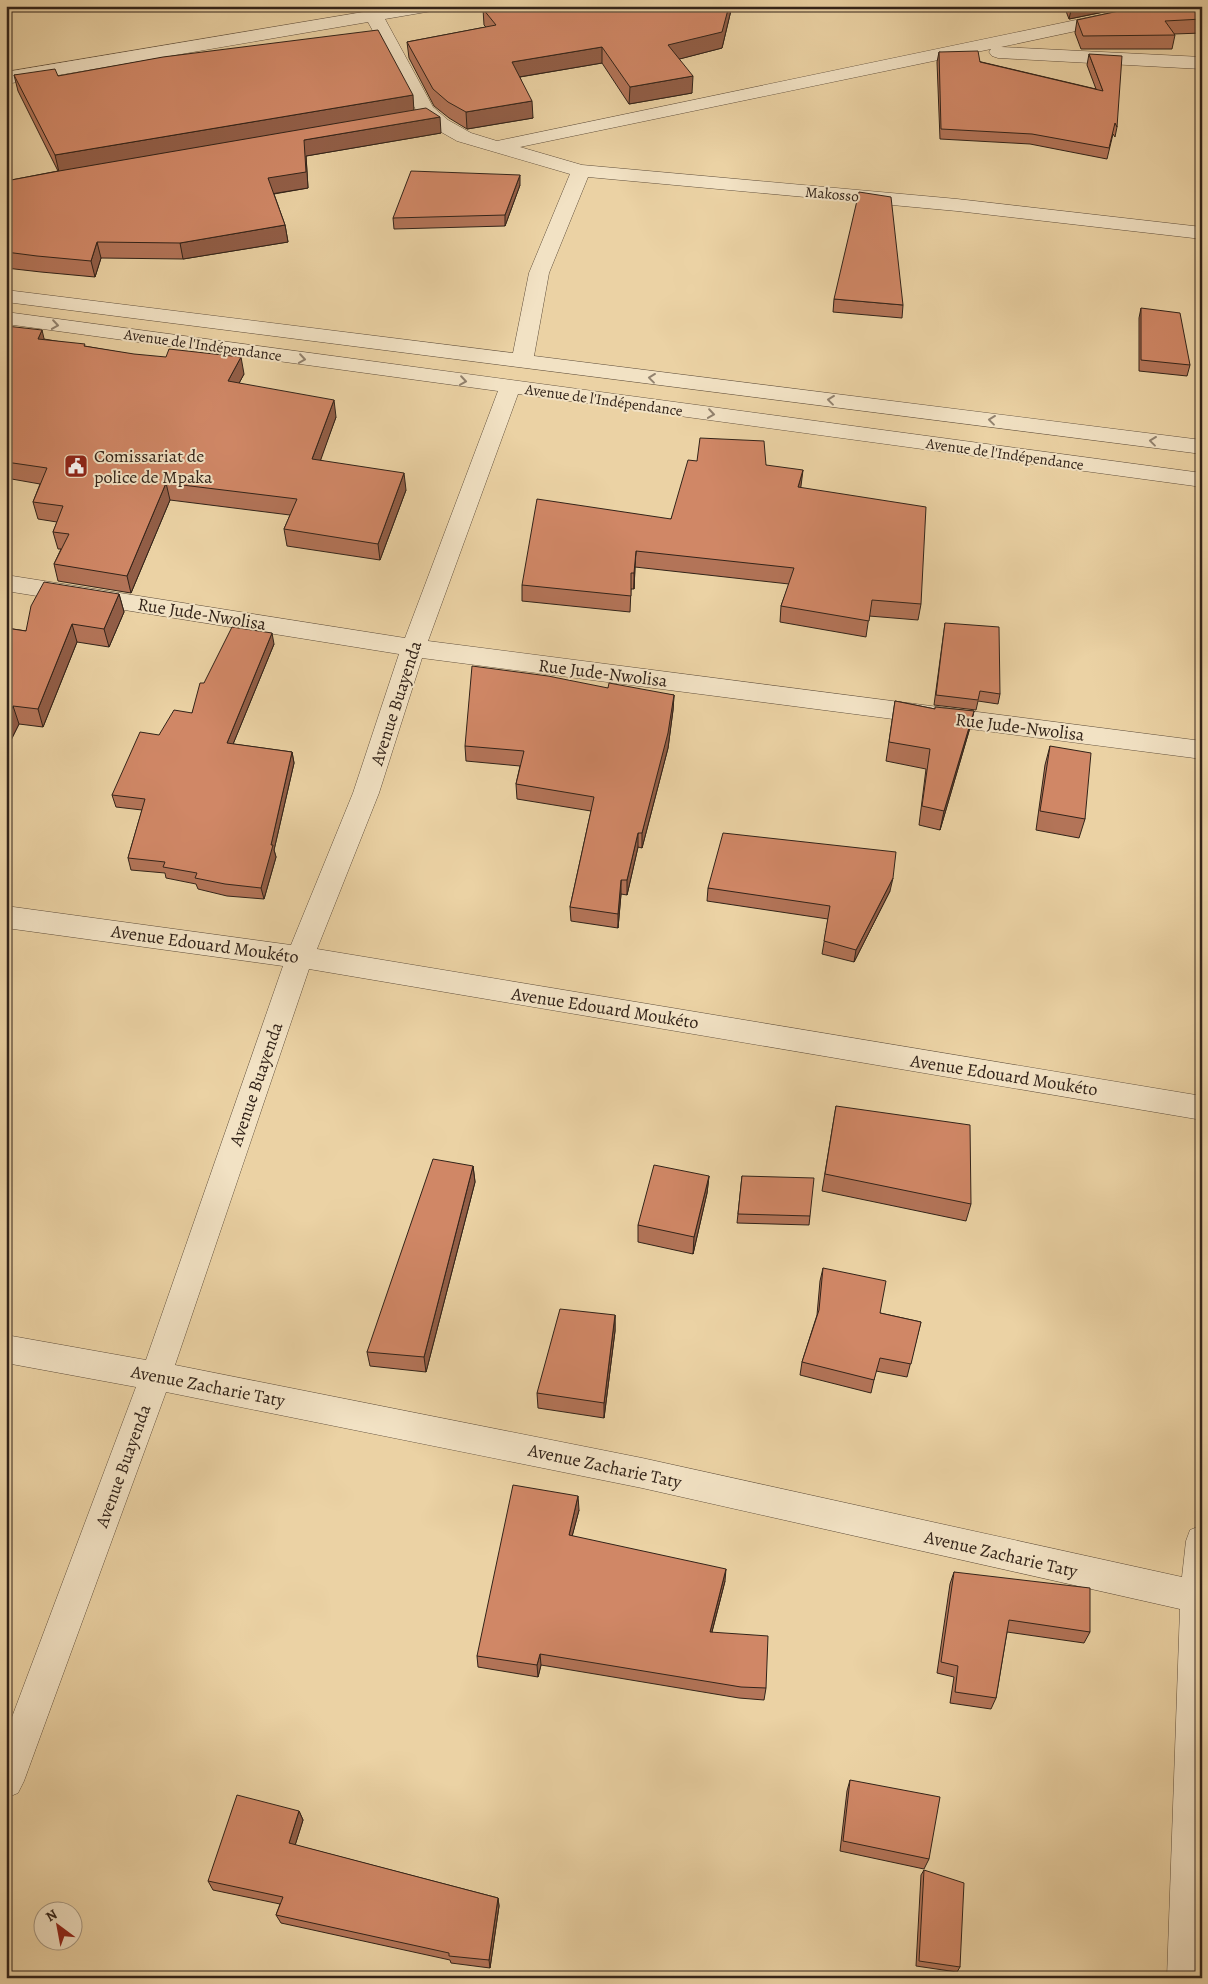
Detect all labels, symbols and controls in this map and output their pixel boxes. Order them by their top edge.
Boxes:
street label: Makosso [804,182,860,206]
one-way arrow [50,319,59,329]
street label: Avenue de l'Indépendance [122,324,283,366]
one-way arrow [299,353,307,364]
one-way arrow [648,373,656,384]
one-way arrow [459,375,467,386]
street label: Avenue de l'Indépendance [523,379,684,421]
one-way arrow [827,395,835,406]
one-way arrow [707,409,715,419]
one-way arrow [988,415,996,426]
street label: Avenue de l'Indépendance [924,433,1085,475]
one-way arrow [1149,436,1157,447]
place label: Comissariat de police de Mpaka [94,444,213,489]
public building icon: Comissariat de police de Mpaka [63,453,89,479]
street label: Rue Jude-Nwolisa [136,592,269,636]
street label: Avenue Buayenda [364,637,428,769]
street label: Rue Jude-Nwolisa [537,653,669,693]
street label: Rue Jude-Nwolisa [954,707,1086,747]
street label: Avenue Edouard Moukéto [109,919,300,969]
street label: Avenue Edouard Moukéto [509,981,700,1035]
street label: Avenue Buayenda [223,1018,289,1150]
street label: Avenue Edouard Moukéto [908,1048,1099,1102]
street label: Avenue Zacharie Taty [128,1359,288,1413]
street label: Avenue Buayenda [89,1401,157,1532]
street label: Avenue Zacharie Taty [525,1438,685,1494]
street label: Avenue Zacharie Taty [921,1525,1081,1583]
north arrow [32,1902,82,1952]
text: N [42,1905,61,1926]

